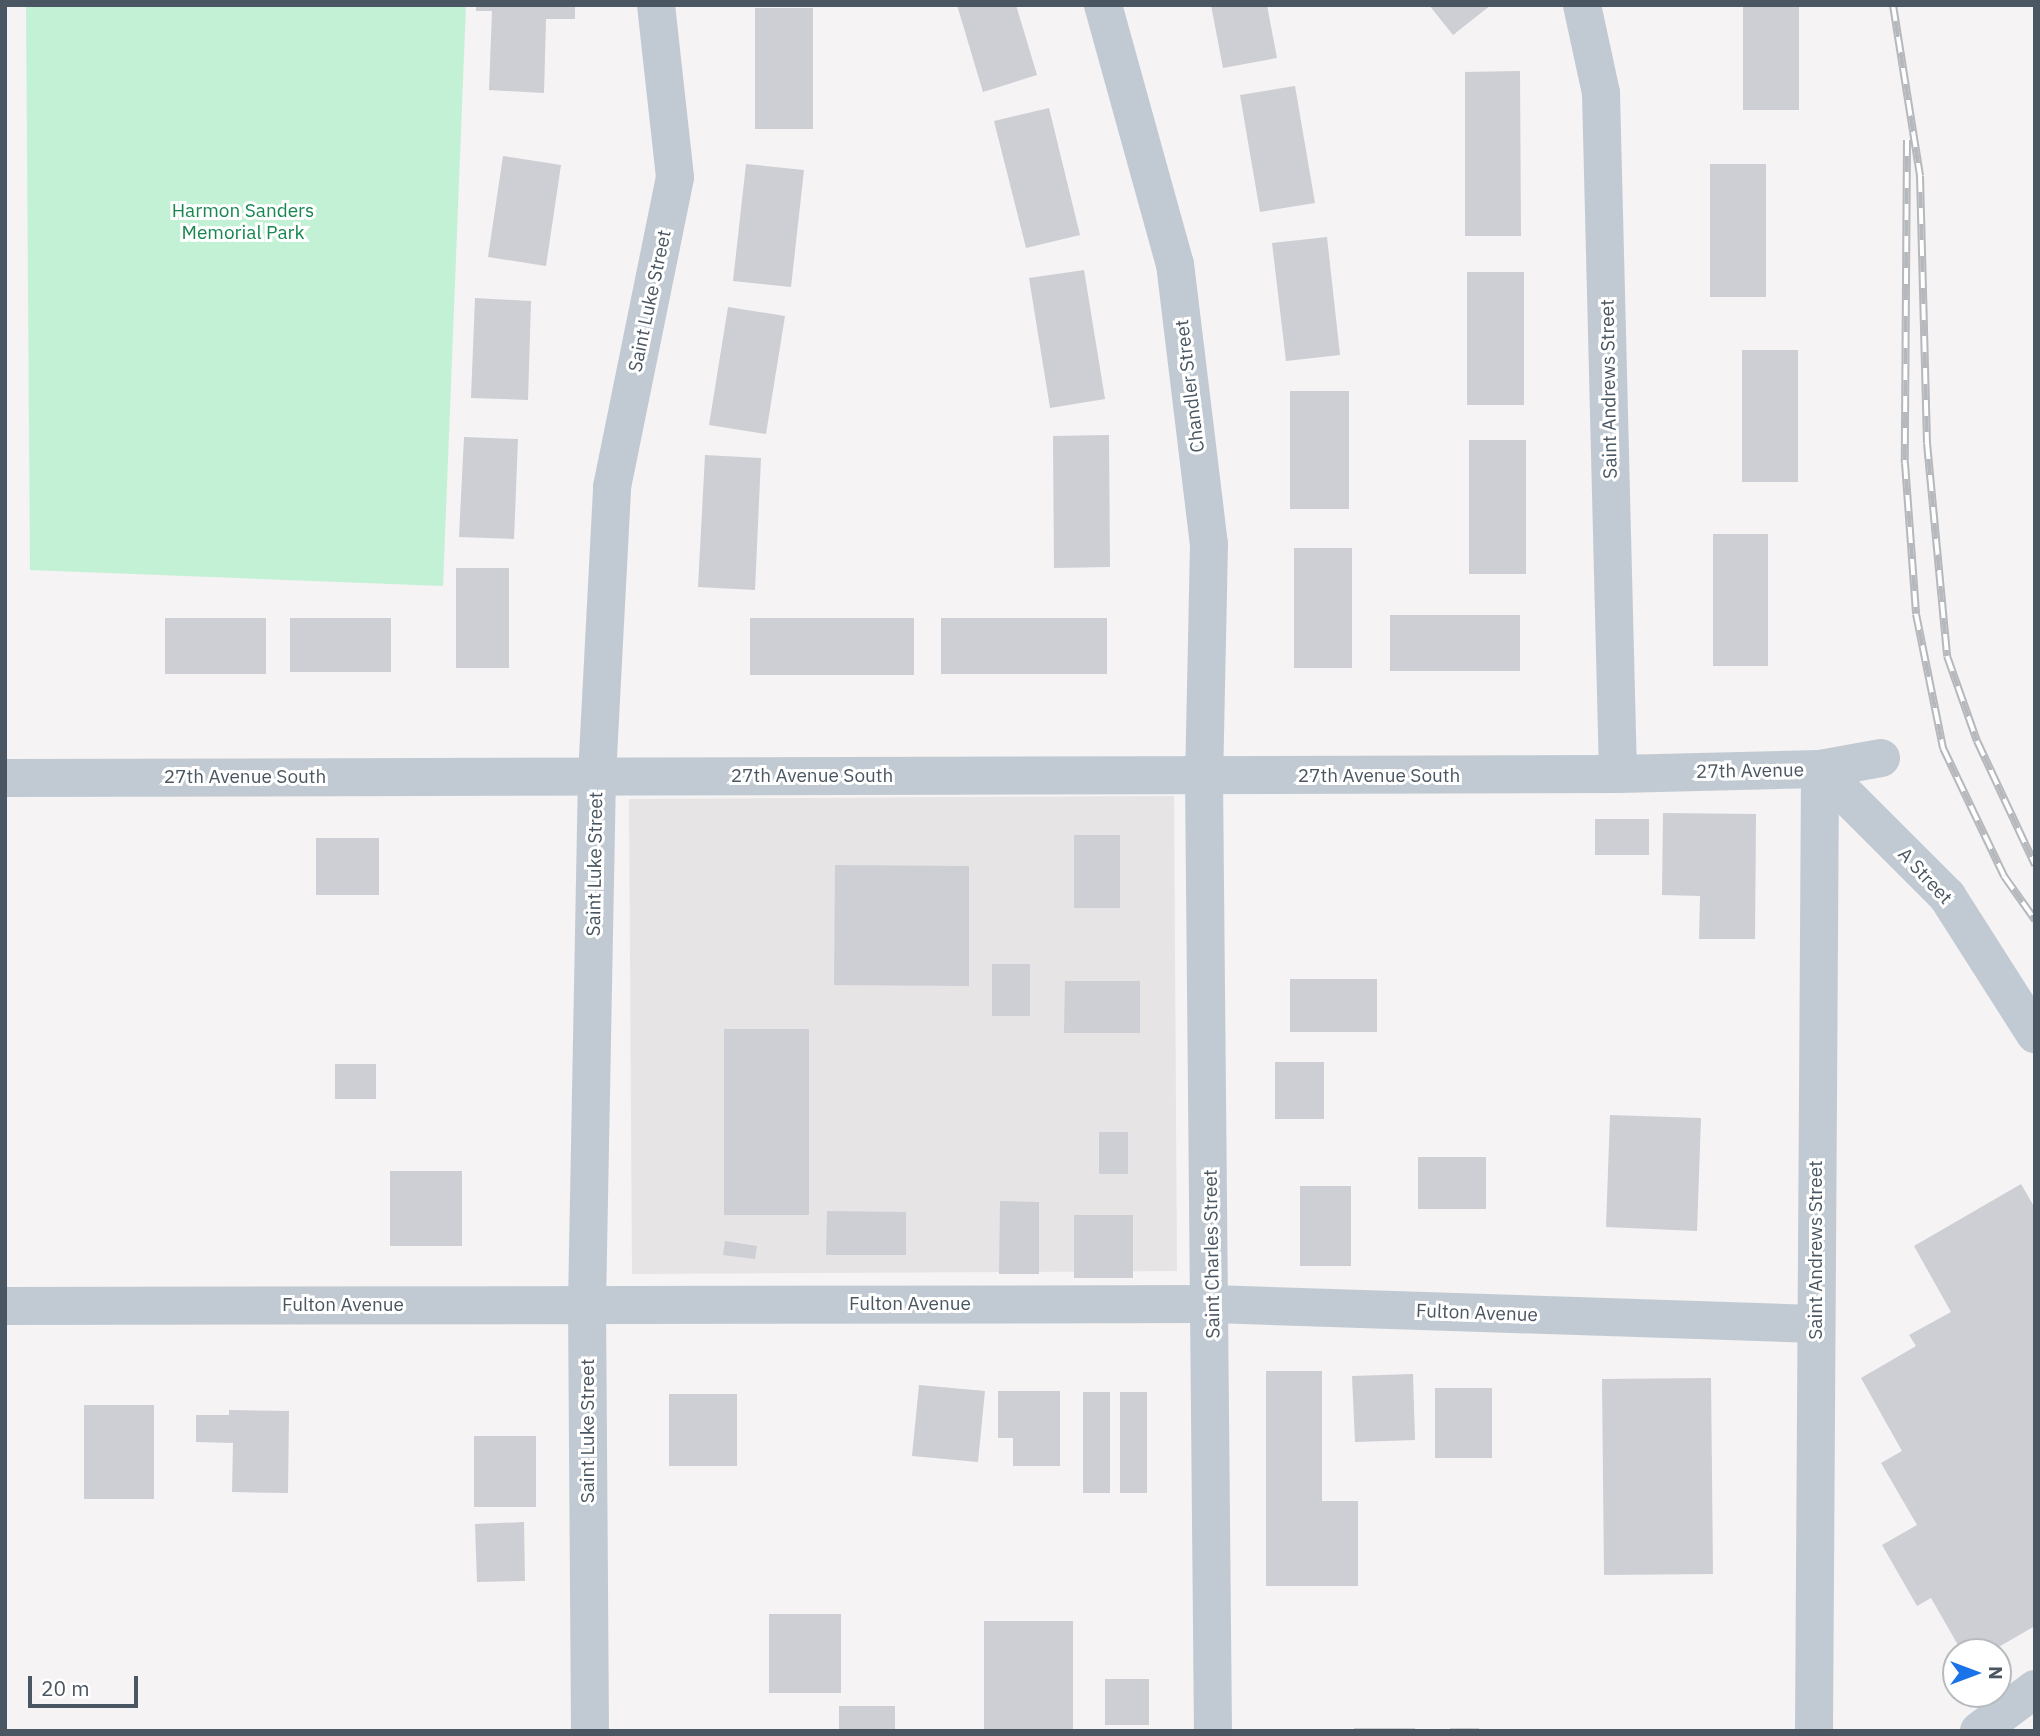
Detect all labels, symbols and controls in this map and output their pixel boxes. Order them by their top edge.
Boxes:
park label: Harmon Sanders Memorial Park [172,200,314,244]
street label: Saint Luke Street [624,228,676,374]
street label: Saint Andrews Street [1596,299,1622,479]
street label: Chandler Street [1171,318,1209,454]
street label: 27th Avenue [1696,759,1804,783]
street label: 27th Avenue South [731,765,893,787]
street label: 27th Avenue South [1298,765,1460,787]
street label: 27th Avenue South [164,766,326,788]
street label: Saint Luke Street [582,791,608,937]
street label: A Street [1893,843,1957,909]
street label: Saint Andrews Street [1805,1160,1827,1340]
street label: Saint Charles Street [1199,1169,1225,1339]
street label: Fulton Avenue [849,1293,971,1315]
street label: Fulton Avenue [282,1294,404,1316]
street label: Fulton Avenue [1416,1299,1538,1327]
street label: Saint Luke Street [577,1359,599,1503]
north arrow [1942,1638,2012,1708]
scale bar [32,1662,142,1706]
text: N [1984,1666,2008,1680]
text: 20 m [41,1674,90,1702]

